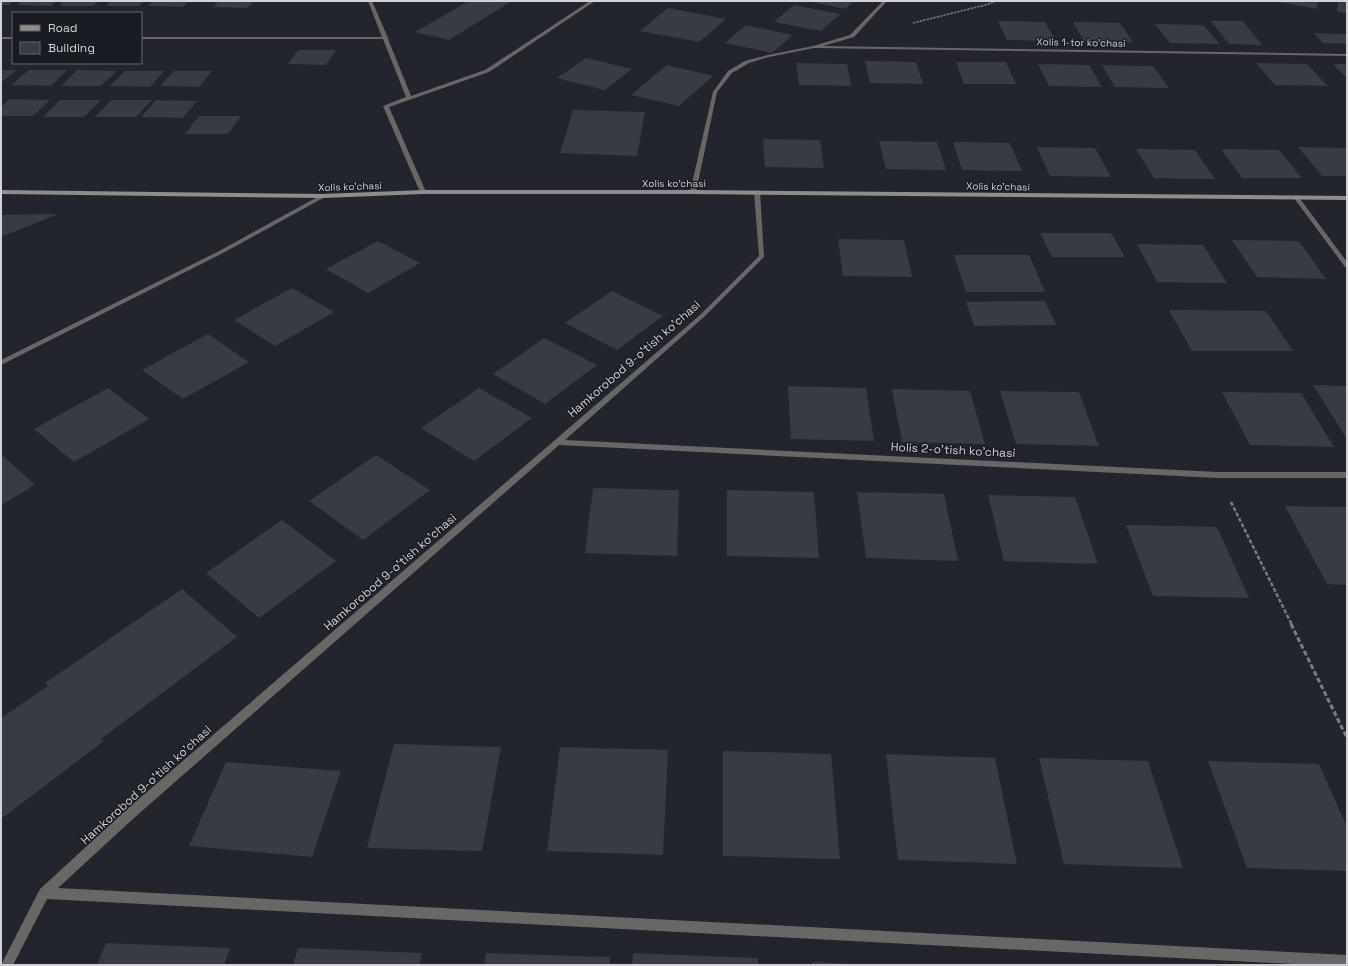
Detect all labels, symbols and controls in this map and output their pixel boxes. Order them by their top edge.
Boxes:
legend [12,12,142,64]
text: Road [48,20,77,36]
street label: Xolis 1-tor ko'chasi [1036,35,1126,50]
text: Building [48,40,95,56]
street label: Xolis ko'chasi [642,177,706,190]
street label: Xolis ko'chasi [318,179,382,194]
street label: Xolis ko'chasi [966,179,1030,194]
street label: Hamkorobod 9-o'tish ko'chasi [564,297,704,421]
street label: Holis 2-o'tish ko'chasi [890,439,1016,461]
street label: Hamkorobod 9-o'tish ko'chasi [320,510,460,634]
street label: Hamkorobod 9-o'tish ko'chasi [77,722,215,848]

